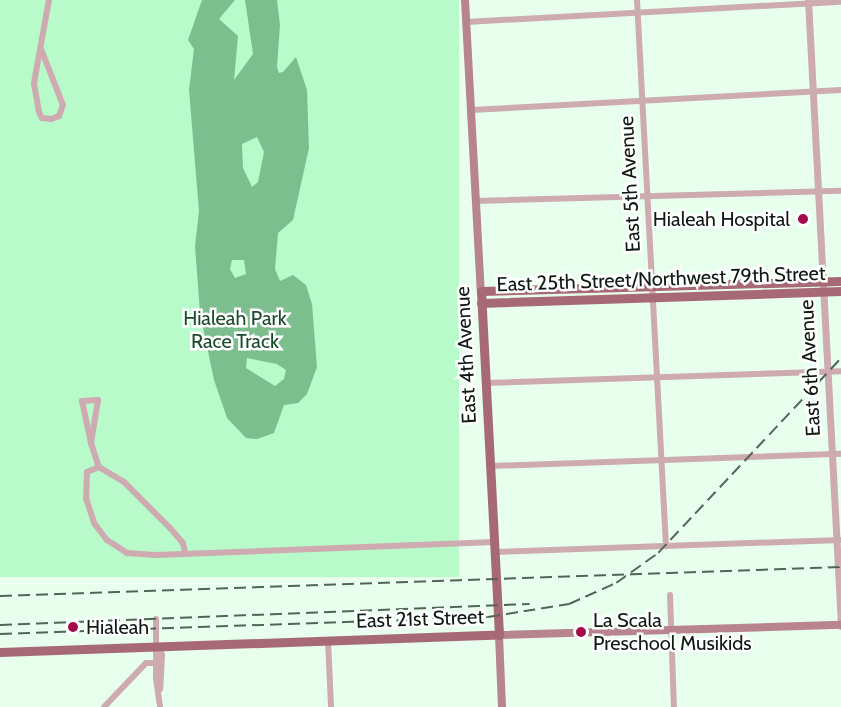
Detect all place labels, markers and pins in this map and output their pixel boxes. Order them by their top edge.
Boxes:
place label: Hialeah Hospital [653,207,790,231]
marker: Hialeah Hospital [794,210,812,228]
place label: La Scala Preschool Musikids [593,608,752,655]
place label: Hialeah [86,615,149,639]
marker: Hialeah [64,618,82,636]
marker: La Scala Preschool Musikids [574,625,588,639]

